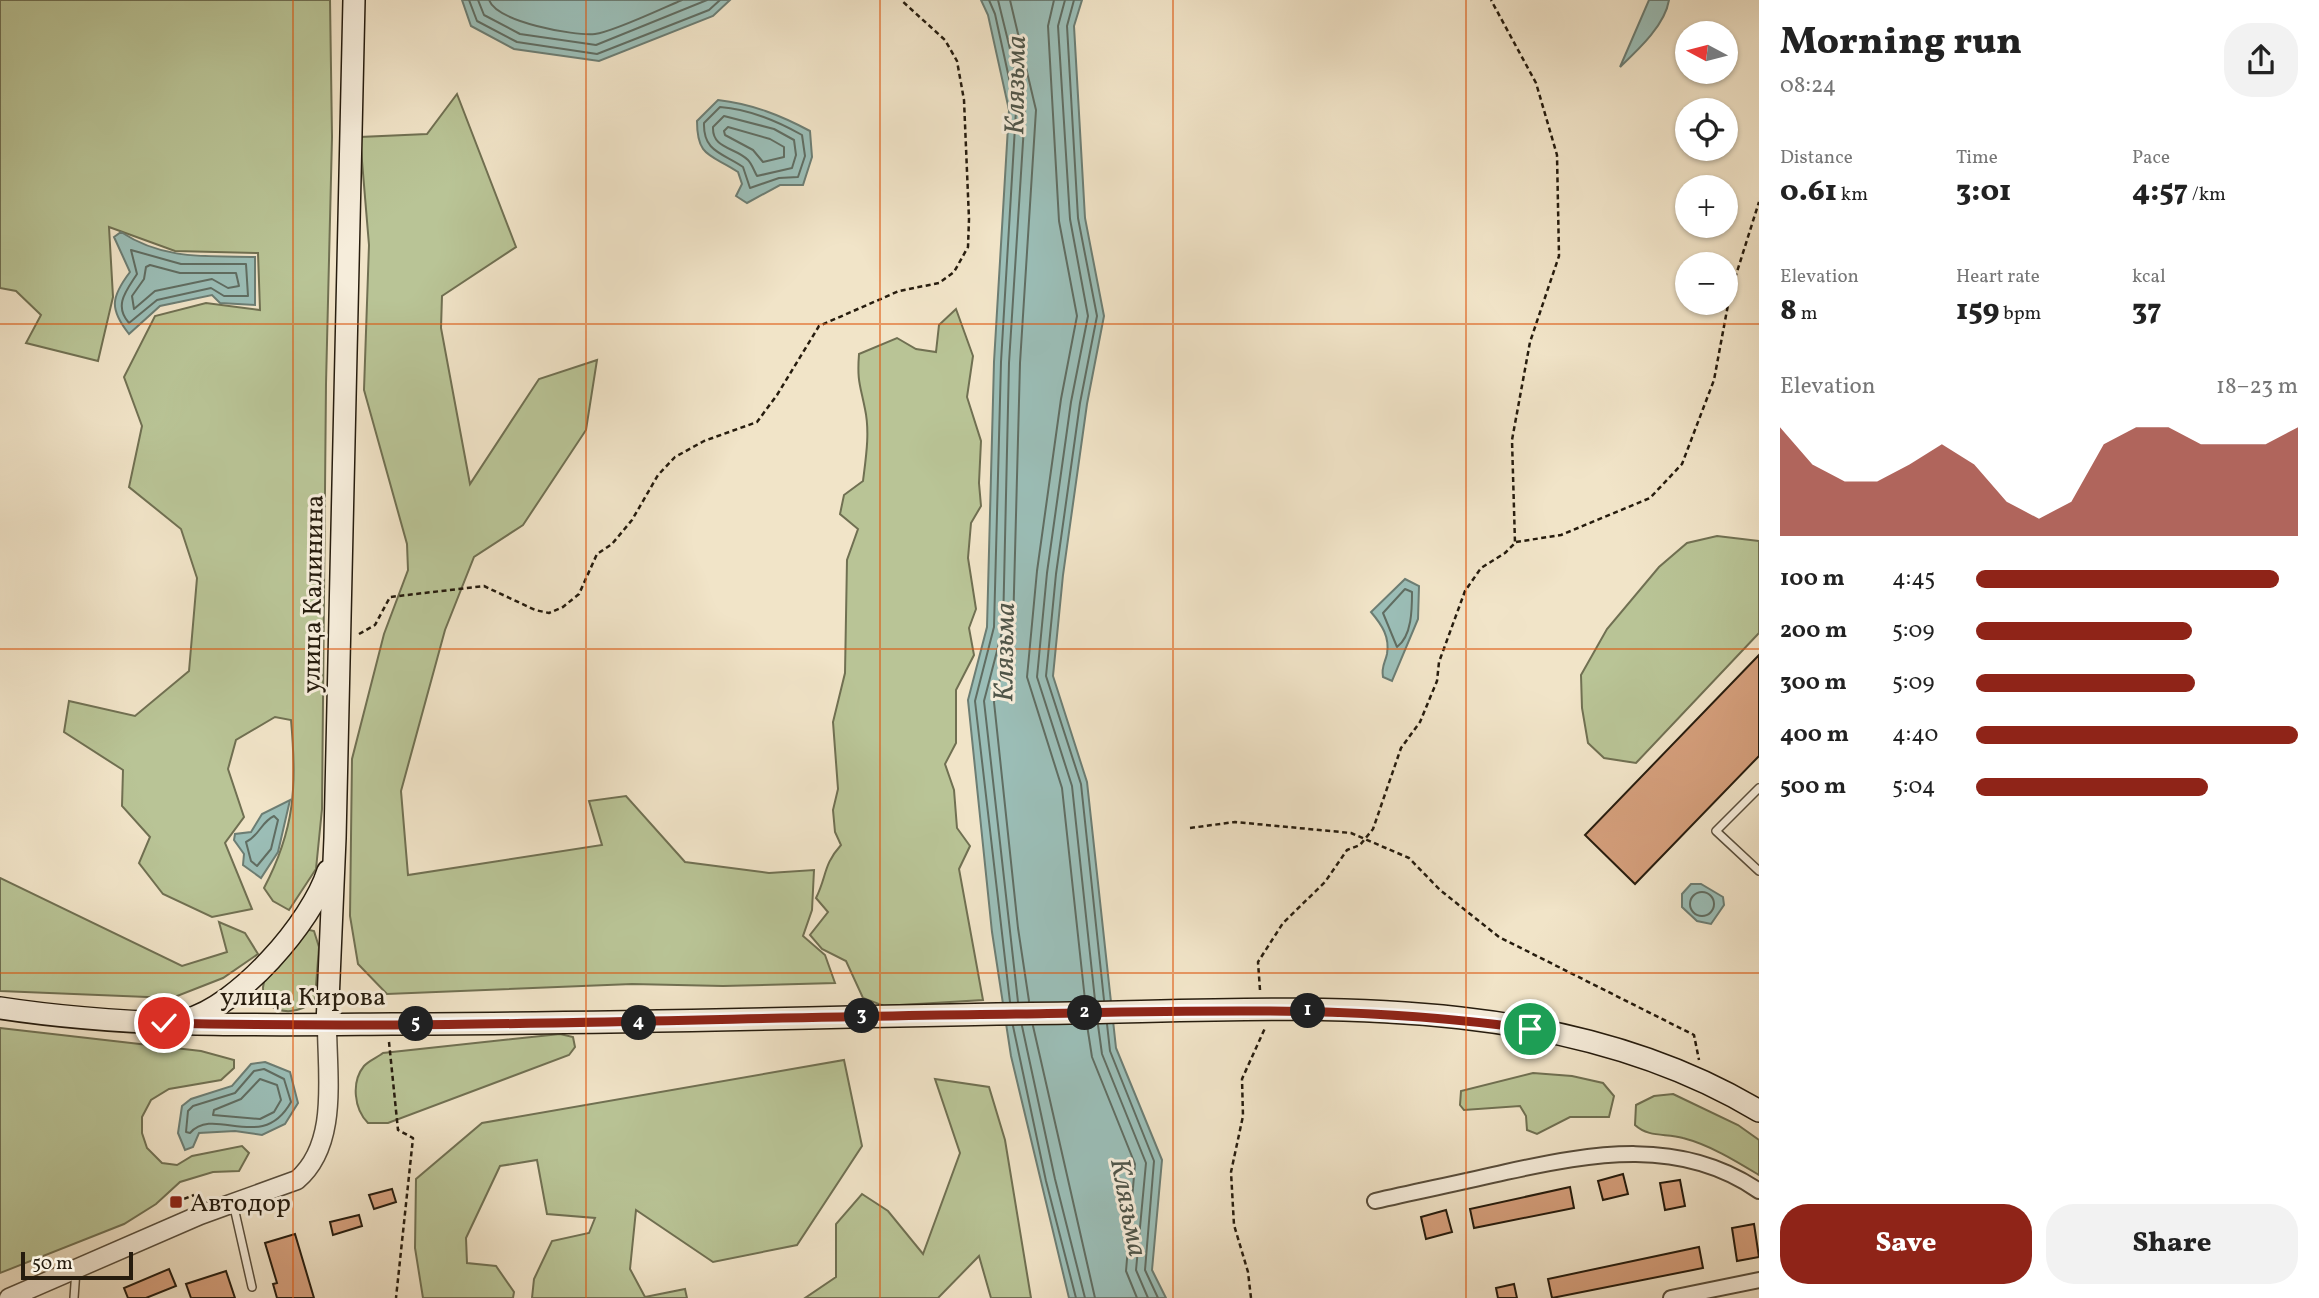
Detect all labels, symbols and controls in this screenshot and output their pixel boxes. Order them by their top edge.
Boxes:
text: Morning run [1780,17,2022,70]
north arrow [1675,21,1738,84]
map controls [1675,21,1738,315]
button: share [2224,23,2298,97]
water label: Клязьма [996,35,1037,135]
text: 08:24 [1780,70,1836,102]
button: locate [1675,98,1738,161]
text: Distance [1780,145,1853,171]
text: Time [1956,145,1998,171]
text: Pace [2132,145,2170,171]
text: 0.61 [1780,171,1837,213]
text: 3:01 [1956,171,2011,213]
text: 4:57 [2132,171,2188,213]
button: + [1675,175,1738,238]
text: km [1837,182,1868,208]
text: /km [2188,182,2226,208]
button: − [1675,252,1738,315]
text: Elevation [1780,264,1859,290]
text: Heart rate [1956,264,2040,290]
text: kcal [2132,264,2166,290]
text: 8 [1780,290,1797,332]
text: 159 [1956,290,2000,332]
text: 37 [2132,290,2162,332]
text: m [1797,301,1817,327]
text: bpm [2000,301,2041,327]
text: Elevation [1780,371,1876,403]
text: 18–23 m [2216,371,2298,403]
street label: улица Калинина [294,494,334,694]
text: 100 m [1780,563,1845,595]
text: 4:45 [1892,563,1935,595]
water label: Клязьма [985,602,1026,702]
text: 200 m [1780,615,1847,647]
text: 5:09 [1892,615,1934,647]
text: 300 m [1780,667,1847,699]
text: 5:09 [1892,667,1934,699]
text: 400 m [1780,719,1849,751]
text: 4:40 [1892,719,1938,751]
text: 500 m [1780,771,1846,803]
text: 5:04 [1892,771,1935,803]
street label: улица Кирова [220,980,386,1016]
pin [134,993,194,1053]
pin: 1 [1290,993,1326,1028]
pin: 2 [1068,996,1102,1030]
text: 1 [1304,997,1311,1023]
pin: 3 [844,998,880,1034]
text: 2 [1080,999,1089,1025]
pin [1500,999,1560,1059]
text: 3 [857,1002,866,1028]
icon: check [145,1004,183,1042]
pin: 5 [398,1006,434,1042]
pin: 4 [622,1006,656,1040]
text: 4 [633,1009,644,1035]
text: 5 [411,1010,420,1036]
icon: arrive [1511,1010,1549,1048]
water label: Клязьма [1099,1155,1156,1260]
place label: Автодор [190,1186,291,1222]
marker: Автодор [168,1194,184,1210]
button: Save [1780,1204,2032,1284]
button: Share [2046,1204,2298,1284]
scale bar [21,1249,133,1281]
text: 50 m [32,1251,73,1277]

